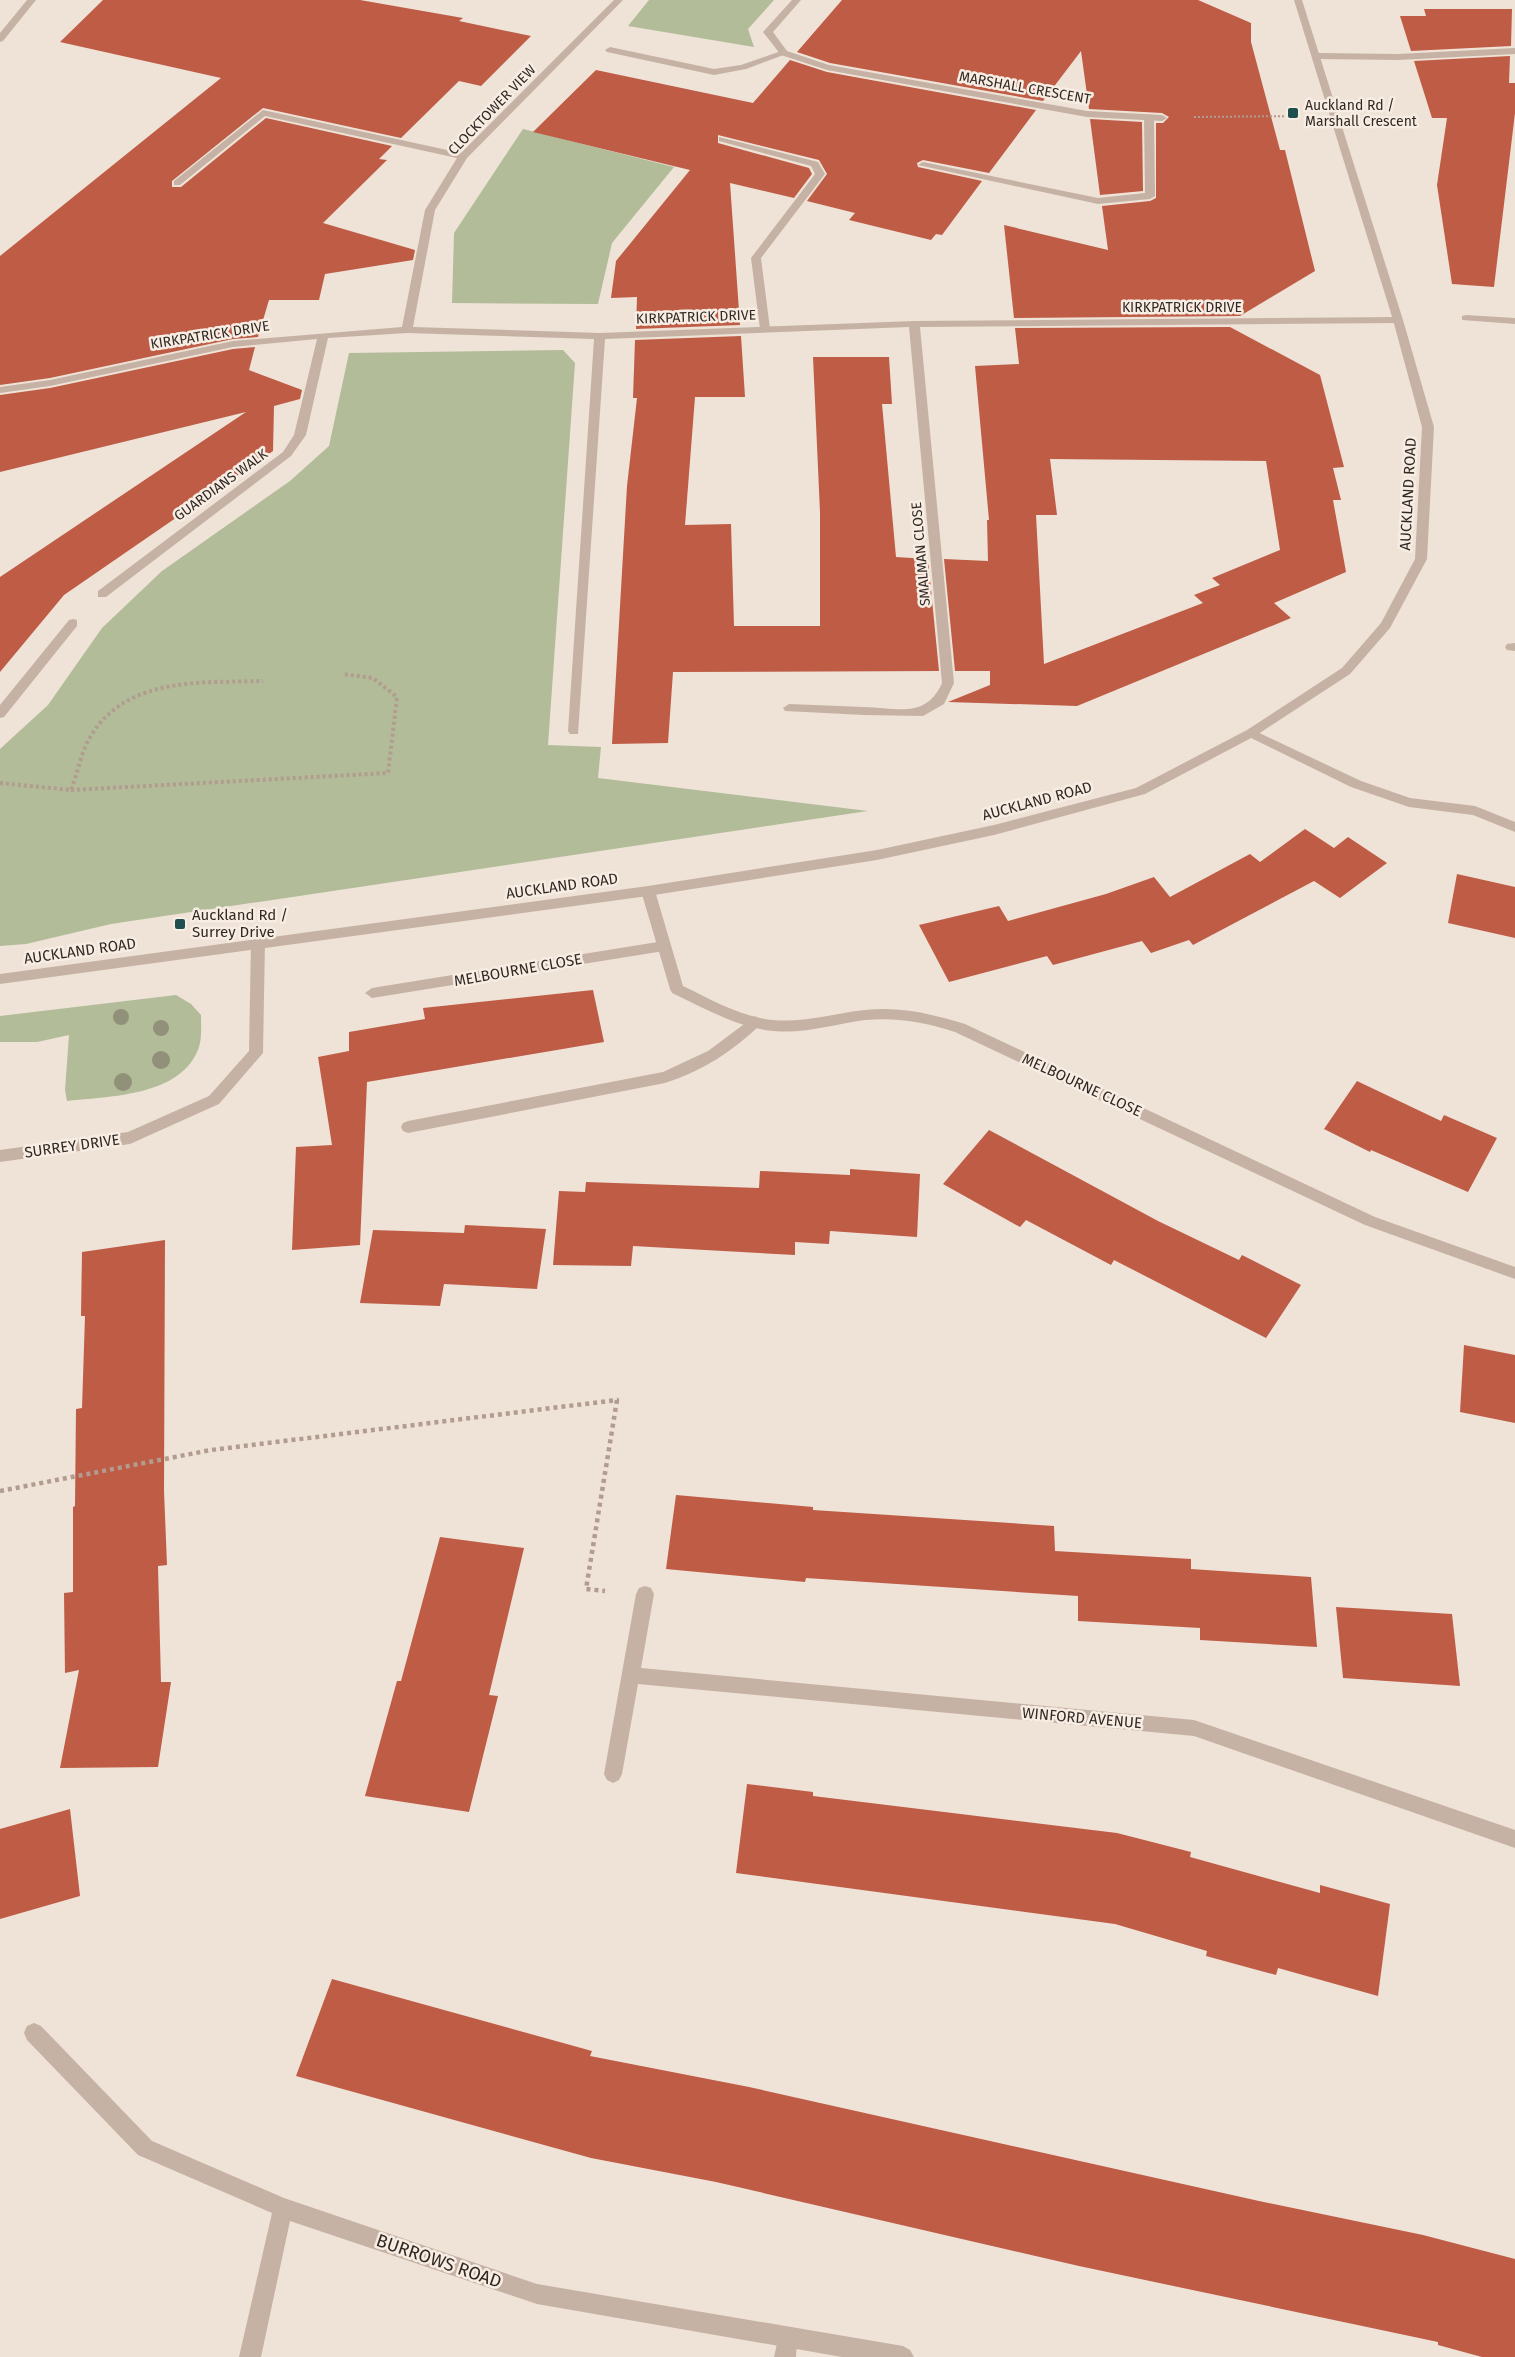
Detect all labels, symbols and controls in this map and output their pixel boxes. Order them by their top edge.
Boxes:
street label: CLOCKTOWER VIEW [445,61,540,159]
street label: MARSHALL CRESCENT [958,68,1093,108]
place label: Auckland Rd / Marshall Crescent [1305,97,1418,130]
marker: Auckland Rd / Marshall Crescent [1286,106,1300,120]
street label: KIRKPATRICK DRIVE [1122,299,1242,316]
street label: KIRKPATRICK DRIVE [636,306,756,328]
street label: KIRKPATRICK DRIVE [149,317,271,353]
street label: AUCKLAND ROAD [1396,437,1420,551]
street label: GUARDIANS WALK [171,445,272,525]
street label: SMALMAN CLOSE [908,501,934,607]
street label: AUCKLAND ROAD [980,778,1094,824]
street label: AUCKLAND ROAD [505,869,619,903]
place label: Auckland Rd / Surrey Drive [192,906,288,941]
marker: Auckland Rd / Surrey Drive [173,917,187,931]
street label: AUCKLAND ROAD [23,934,137,968]
street label: MELBOURNE CLOSE [453,950,583,990]
street label: MELBOURNE CLOSE [1019,1049,1145,1121]
street label: SURREY DRIVE [23,1130,121,1162]
street label: WINFORD AVENUE [1021,1704,1143,1732]
street label: BURROWS ROAD [373,2229,505,2293]

